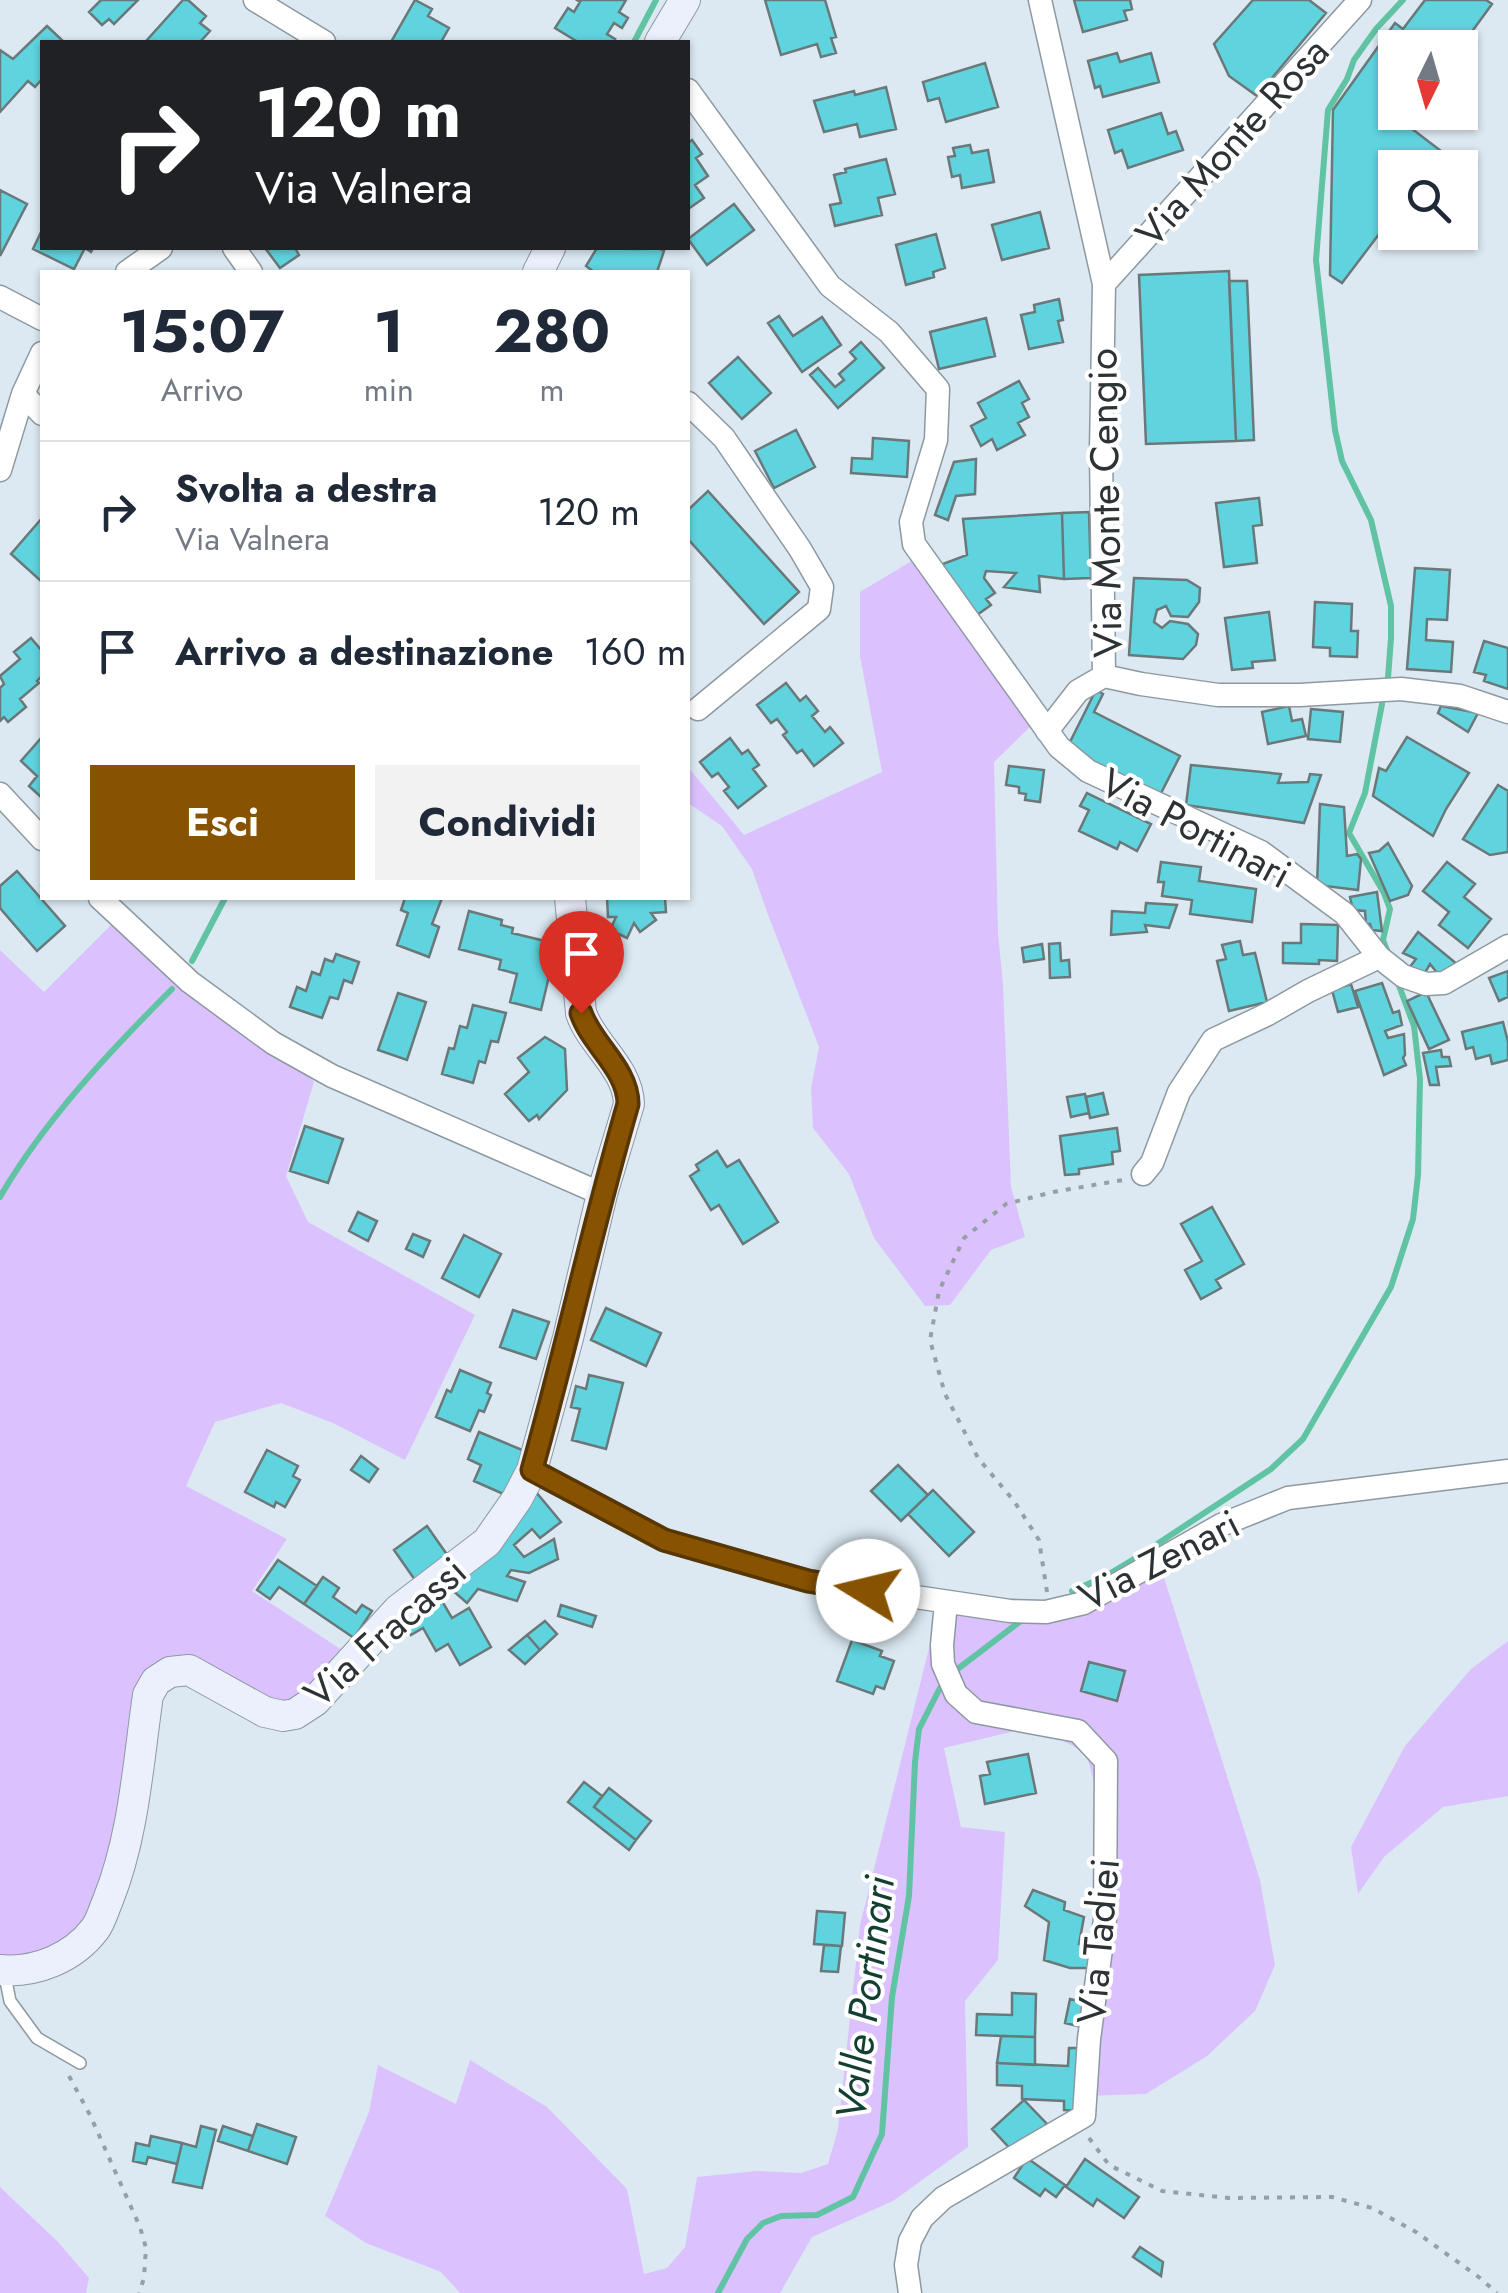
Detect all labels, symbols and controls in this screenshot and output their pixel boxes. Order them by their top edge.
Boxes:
street label: Via Monte Rosa [1122,24,1342,260]
north arrow [1378,30,1478,130]
map controls [1378,30,1478,250]
text: 120 m [255,62,461,163]
icon: right [90,80,220,210]
button: search [1378,150,1478,250]
text: Via Valnera [255,155,473,220]
text: 15:07 [120,288,284,375]
text: 1 [374,288,404,375]
text: 280 [494,288,610,375]
street label: Via Monte Cengio [1073,348,1137,658]
text: Arrivo [161,367,243,413]
text: min [364,367,414,413]
text: m [539,367,564,413]
text: Svolta a destra [175,461,437,516]
icon: right [90,484,145,539]
text: 120 m [537,484,640,539]
text: Via Valnera [175,516,330,562]
icon: arrive [90,624,145,679]
text: Arrivo a destinazione [175,624,554,679]
text: 160 m [584,624,686,679]
street label: Via Portinari [1090,753,1302,903]
button: Esci [90,765,355,880]
button: Condividi [375,765,640,880]
pin [539,911,624,1014]
icon: arrive [554,926,609,981]
street label: Via Zenari [1068,1495,1250,1625]
position arrow [816,1539,920,1643]
street label: Via Fracassi [291,1543,479,1721]
street label: Via Tadiei [1062,1856,1134,2026]
water label: Valle Portinari [820,1871,910,2123]

